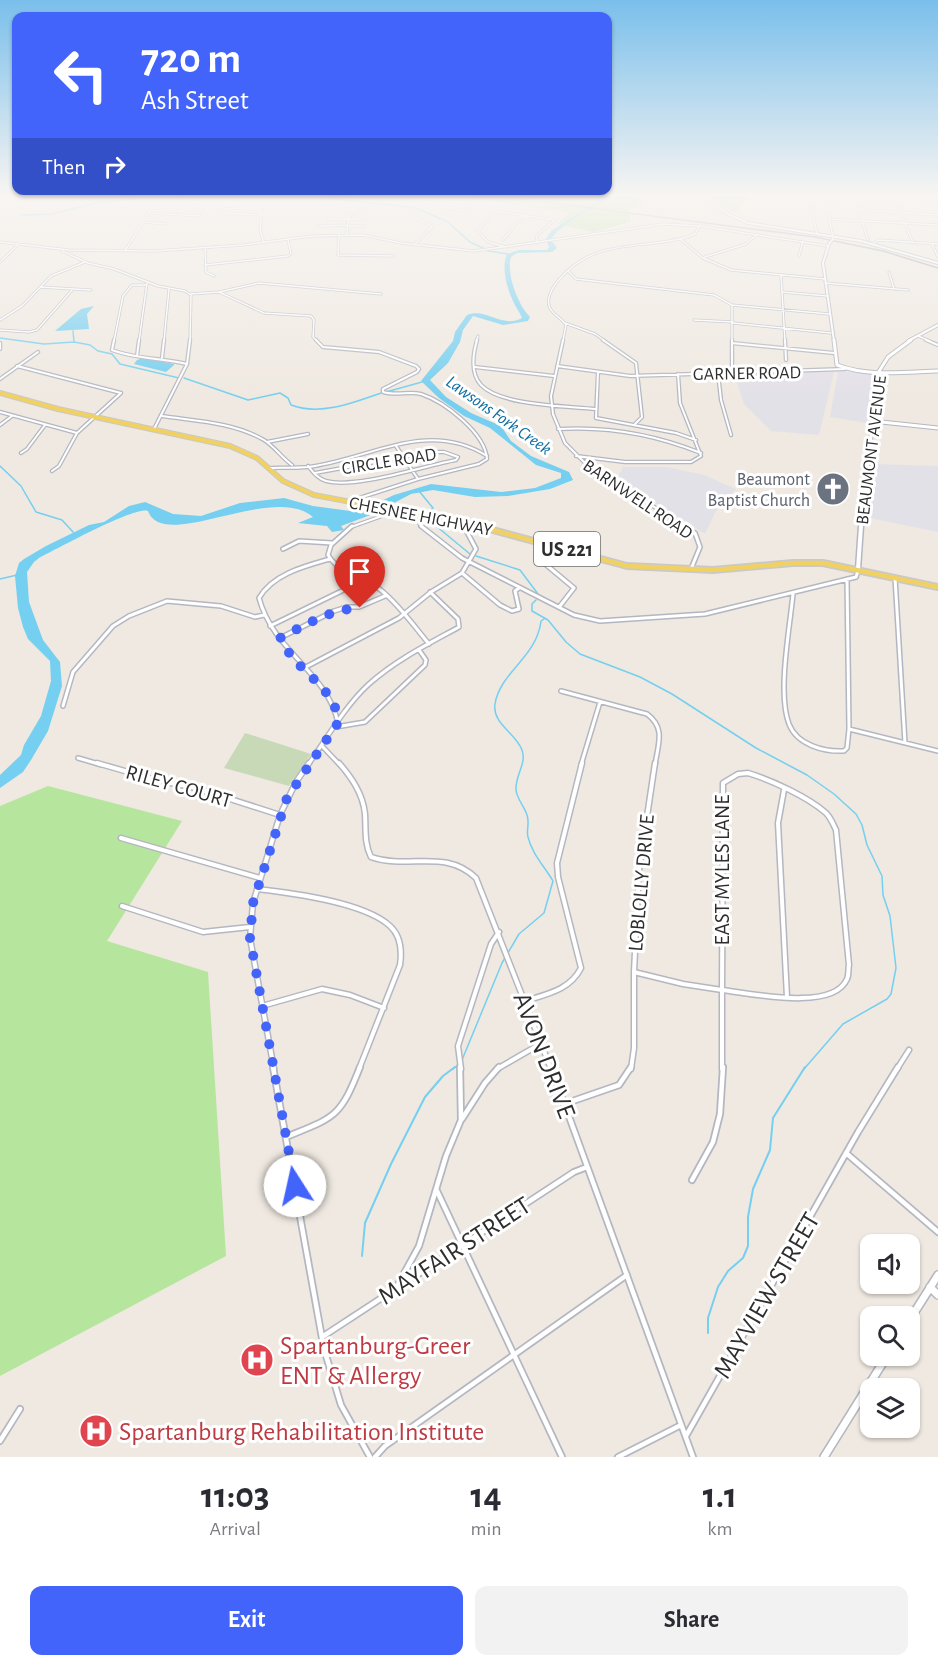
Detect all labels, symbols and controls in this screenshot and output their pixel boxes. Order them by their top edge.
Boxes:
icon: left [42,36,120,114]
text: 720 m [141,38,241,80]
text: Ash Street [141,87,249,114]
icon: right [98,150,131,183]
text: Then [42,156,86,178]
street label: GARNER ROAD [693,364,801,384]
water label: Lawsons Fork Creek [442,373,554,459]
street label: BEAUMONT AVENUE [854,374,890,526]
street label: CIRCLE ROAD [341,446,438,478]
street label: BARNWELL ROAD [579,457,695,543]
place label: Beaumont Baptist Church [708,471,810,510]
church icon: Beaumont Baptist Church [815,471,851,507]
street label: CHESNEE HIGHWAY [348,494,495,540]
road number: US 221 [534,532,600,566]
pin [334,546,385,608]
icon: arrive [343,555,376,588]
street label: RILEY COURT [123,761,234,812]
street label: EAST MYLES LANE [712,795,733,945]
street label: LOBLOLLY DRIVE [625,814,658,952]
street label: AVON DRIVE [508,989,580,1122]
position arrow [263,1154,327,1218]
street label: MAYFAIR STREET [374,1192,536,1310]
street label: MAYVIEW STREET [709,1208,825,1383]
map controls [860,1234,920,1438]
button: sound [860,1234,920,1294]
button: search [860,1306,920,1366]
place label: Spartanburg-Greer ENT & Allergy [280,1333,471,1389]
hospital icon: Spartanburg-Greer ENT & Allergy [239,1342,275,1378]
button: layers [860,1378,920,1438]
hospital icon: Spartanburg Rehabilitation Institute [78,1413,114,1449]
place label: Spartanburg Rehabilitation Institute [119,1419,484,1445]
text: 11:03 [201,1478,269,1514]
text: 14 [471,1478,502,1514]
text: 1.1 [703,1478,737,1514]
text: Arrival [210,1519,261,1539]
text: min [471,1519,502,1539]
text: km [707,1519,732,1539]
button: Exit [30,1586,463,1655]
button: Share [475,1586,908,1655]

